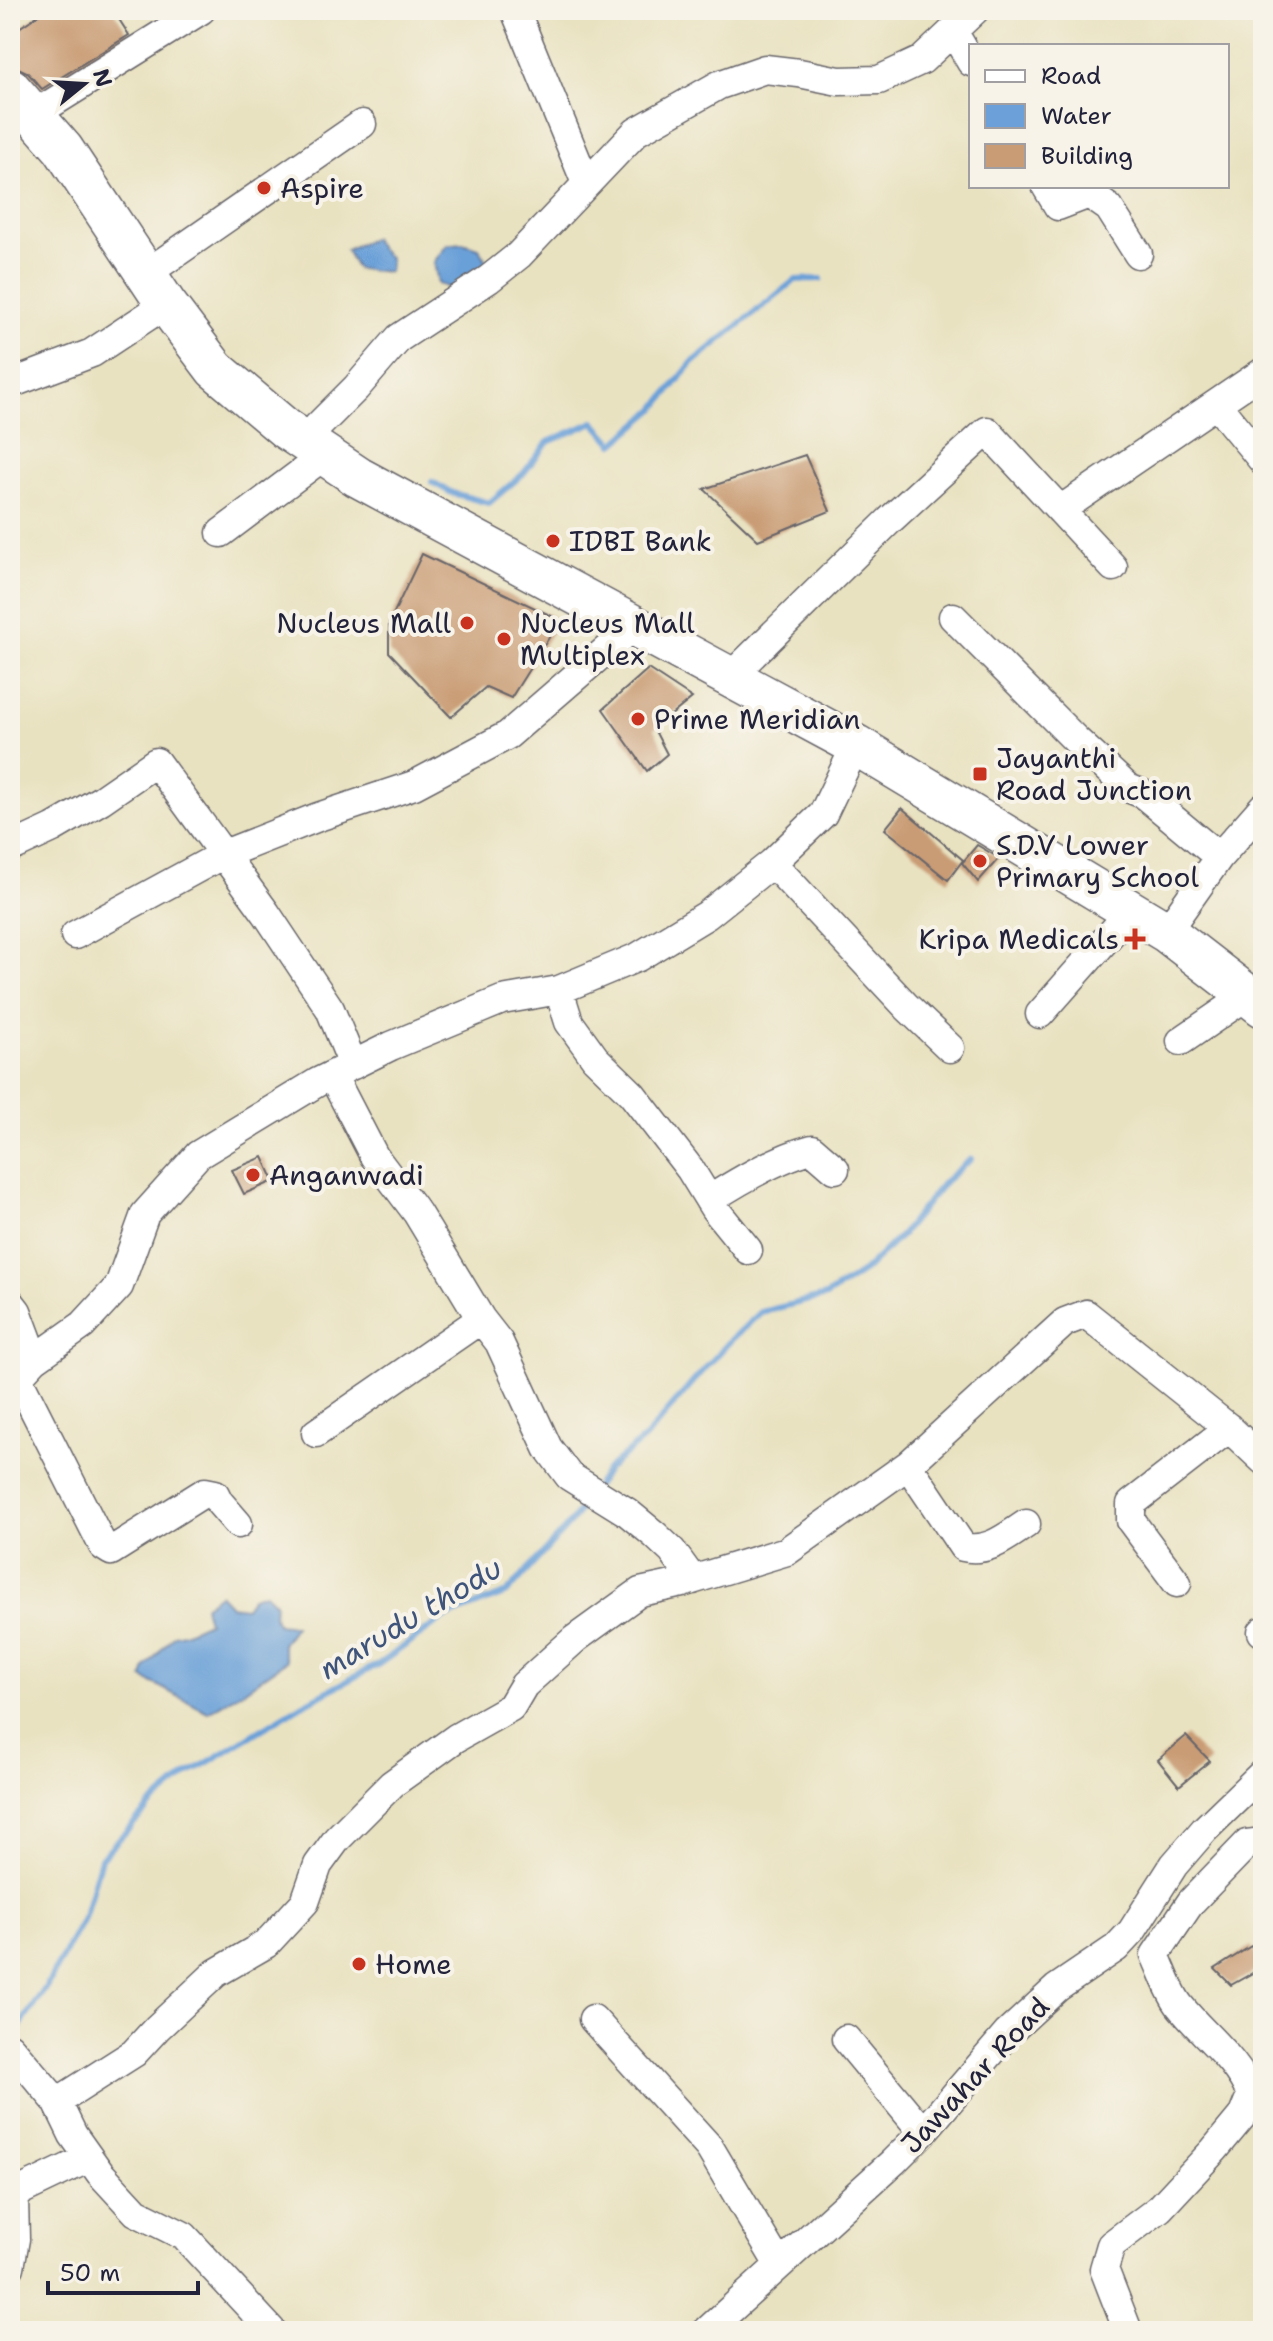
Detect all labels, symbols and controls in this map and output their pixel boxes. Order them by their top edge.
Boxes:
north arrow [44,44,124,124]
legend [969,44,1229,188]
text: Road [1041,60,1101,92]
text: N [86,65,119,91]
text: Water [1041,100,1112,132]
text: Building [1041,140,1133,172]
place label: Aspire [280,169,364,207]
marker: Aspire [255,179,273,197]
place label: IDBI Bank [569,522,712,560]
marker: IDBI Bank [544,532,562,550]
place label: Nucleus Mall [276,604,452,642]
place label: Nucleus Mall Multiplex [520,604,695,674]
marker: Nucleus Mall [458,614,476,632]
marker: Nucleus Mall Multiplex [495,630,513,648]
place label: Prime Meridian [654,700,860,738]
marker: Prime Meridian [629,710,647,728]
place label: Jayanthi Road Junction [996,739,1192,809]
marker: Jayanthi Road Junction [971,765,989,783]
place label: S.D.V Lower Primary School [996,826,1199,896]
marker: S.D.V Lower Primary School [971,852,989,870]
place label: Kripa Medicals [919,920,1119,958]
marker: Kripa Medicals [1126,930,1144,948]
place label: Anganwadi [269,1156,424,1194]
marker: Anganwadi [244,1166,262,1184]
water label: marudu thodu [311,1547,509,1689]
place label: Home [375,1945,452,1983]
marker: Home [350,1955,368,1973]
street label: Jawahar Road [892,1988,1058,2162]
scale bar [48,2245,198,2295]
text: 50 m [60,2257,120,2289]

